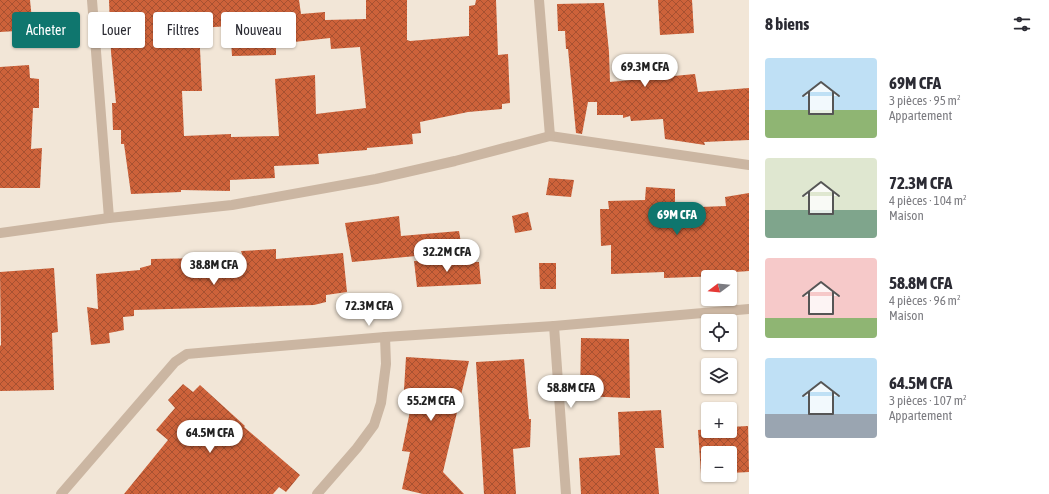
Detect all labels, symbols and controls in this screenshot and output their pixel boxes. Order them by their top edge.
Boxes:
chip: Acheter [12,12,80,48]
chip: Louer [88,12,145,48]
chip: Filtres [153,12,213,48]
chip: Nouveau [221,12,296,48]
icon: filters [1011,13,1033,35]
text: 8 biens [765,14,809,34]
pin: 69.3M CFA [599,54,691,88]
text: 69.3M CFA [621,59,669,74]
text: 69M CFA [889,73,941,93]
icon: home [797,74,845,122]
text: 3 pièces · 95 m² [889,93,961,108]
text: Appartement [889,108,952,123]
text: 72.3M CFA [889,173,952,193]
icon: home [797,174,845,222]
text: 4 pièces · 104 m² [889,193,967,208]
pin: 69M CFA [640,202,714,236]
text: 69M CFA [657,207,697,222]
text: Maison [889,208,924,223]
pin: 32.2M CFA [401,239,493,273]
text: 32.2M CFA [423,244,471,259]
pin: 38.8M CFA [168,252,260,286]
text: 38.8M CFA [190,257,238,272]
north arrow [701,270,737,306]
map controls [701,270,737,482]
text: 58.8M CFA [889,273,952,293]
icon: home [797,274,845,322]
pin: 72.3M CFA [323,293,415,327]
text: 4 pièces · 96 m² [889,293,961,308]
text: 72.3M CFA [345,298,393,313]
text: Maison [889,308,924,323]
button: locate [701,314,737,350]
button: layers [701,358,737,394]
text: 64.5M CFA [889,373,952,393]
icon: home [797,374,845,422]
pin: 58.8M CFA [525,375,617,409]
text: 58.8M CFA [547,380,595,395]
pin: 55.2M CFA [385,388,477,422]
text: 55.2M CFA [407,393,455,408]
text: 3 pièces · 107 m² [889,393,967,408]
button: + [701,402,737,438]
text: Appartement [889,408,952,423]
pin: 64.5M CFA [164,420,256,454]
text: 64.5M CFA [186,425,234,440]
button: − [701,446,737,482]

